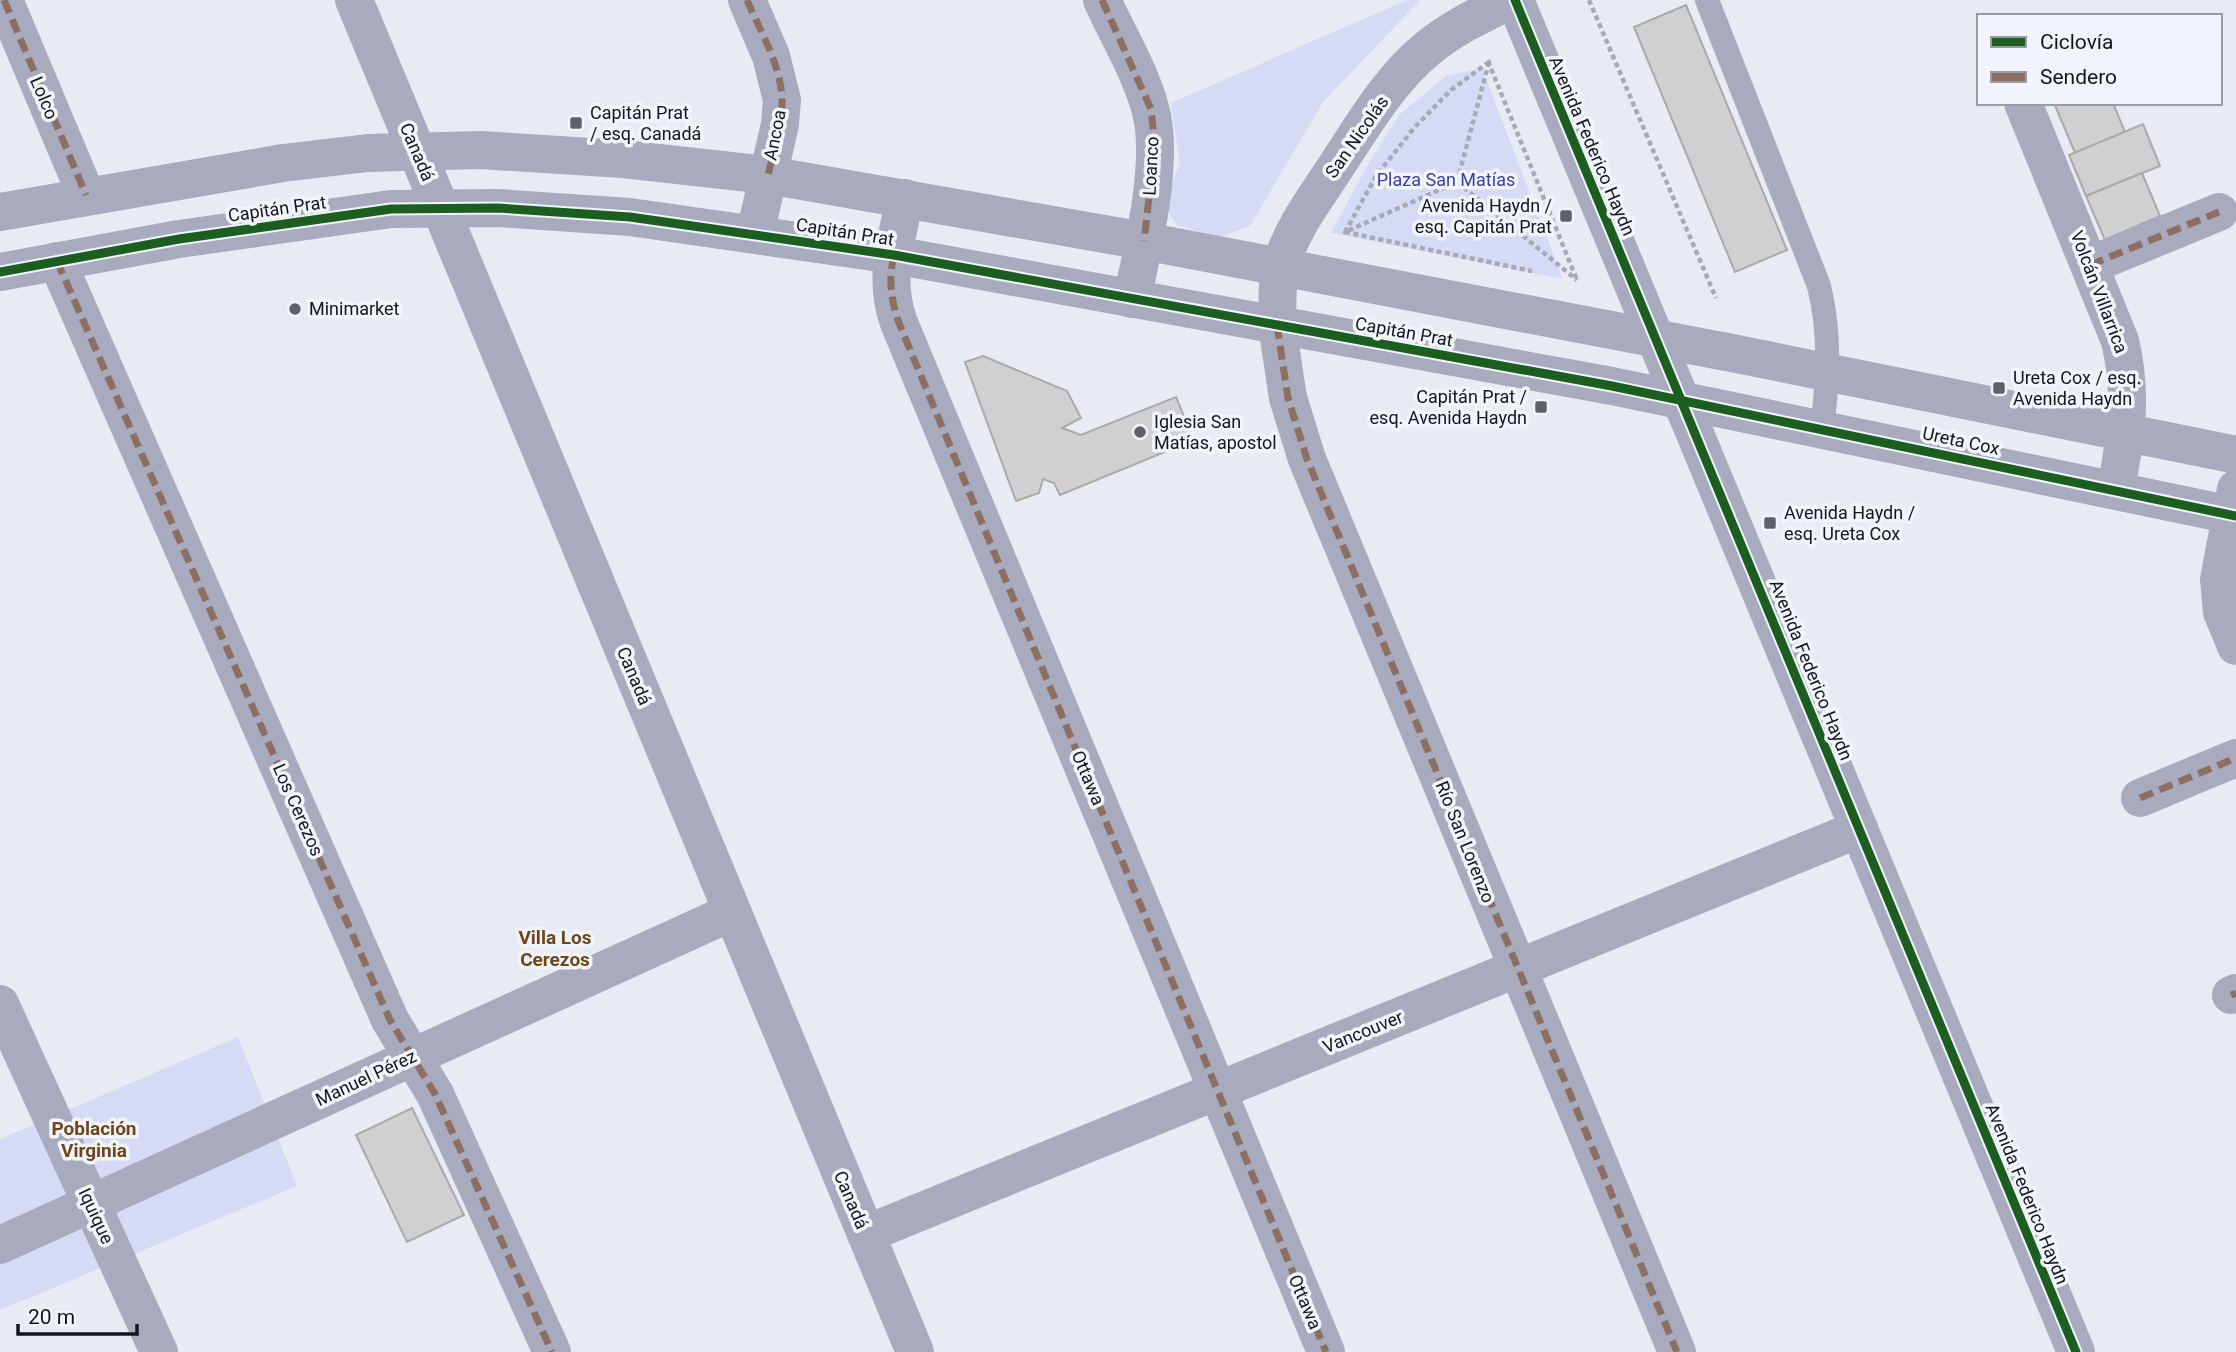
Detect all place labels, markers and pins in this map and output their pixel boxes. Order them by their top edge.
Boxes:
place label: Capitán Prat / esq. Canadá [590,102,701,144]
marker: Capitán Prat / esq. Canadá [568,115,584,131]
place label: Avenida Haydn / esq. Capitán Prat [1415,195,1552,237]
marker: Avenida Haydn / esq. Capitán Prat [1558,208,1574,224]
place label: Minimarket [309,298,400,319]
marker: Minimarket [287,301,303,317]
place label: Ureta Cox / esq. Avenida Haydn [2013,367,2141,409]
marker: Ureta Cox / esq. Avenida Haydn [1991,380,2007,396]
place label: Capitán Prat / esq. Avenida Haydn [1370,386,1527,428]
marker: Capitán Prat / esq. Avenida Haydn [1533,399,1549,415]
place label: Iglesia San Matías, apostol [1154,411,1277,453]
marker: Iglesia San Matías, apostol [1132,424,1148,440]
place label: Avenida Haydn / esq. Ureta Cox [1784,502,1915,544]
marker: Avenida Haydn / esq. Ureta Cox [1762,515,1778,531]

